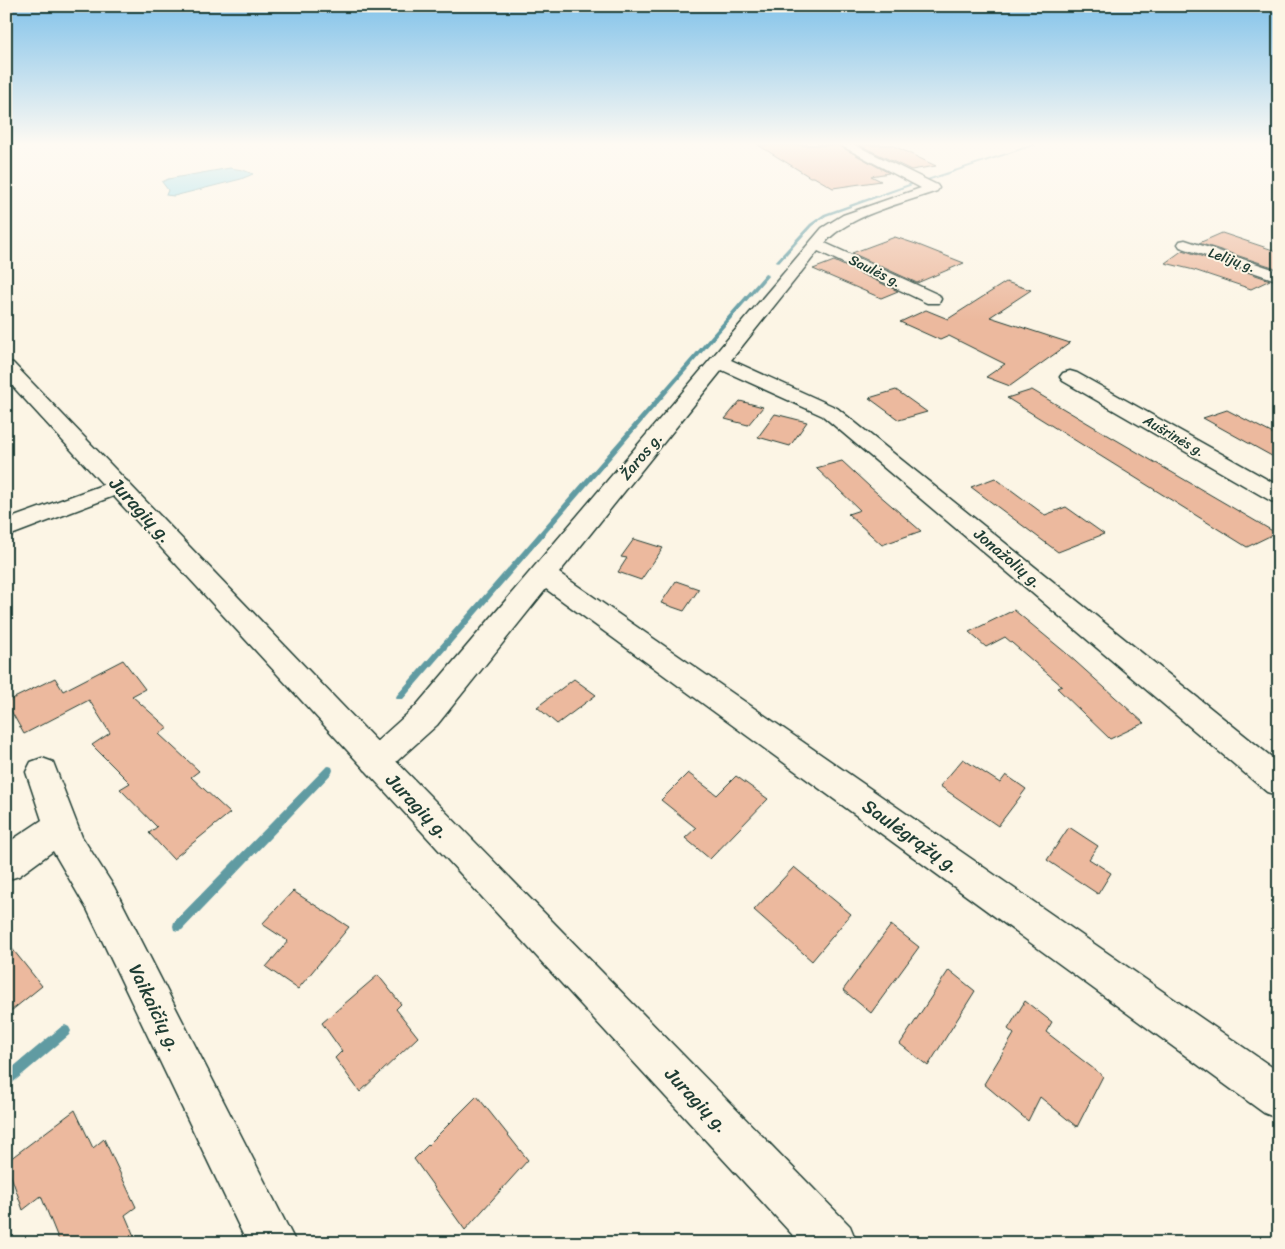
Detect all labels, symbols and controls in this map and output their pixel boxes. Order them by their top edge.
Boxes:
street label: Lelijų g. [1205,240,1259,280]
street label: Saulės g. [844,248,906,294]
street label: Aušrinės g. [1137,408,1210,464]
street label: Žaros g. [612,425,670,487]
street label: Juragių g. [100,468,181,551]
street label: Jonažolių g. [966,520,1049,596]
street label: Juragių g. [377,764,458,847]
street label: Saulėgrąžų g. [855,790,967,882]
street label: Vaikaičių g. [119,958,191,1058]
street label: Juragių g. [656,1058,737,1141]

